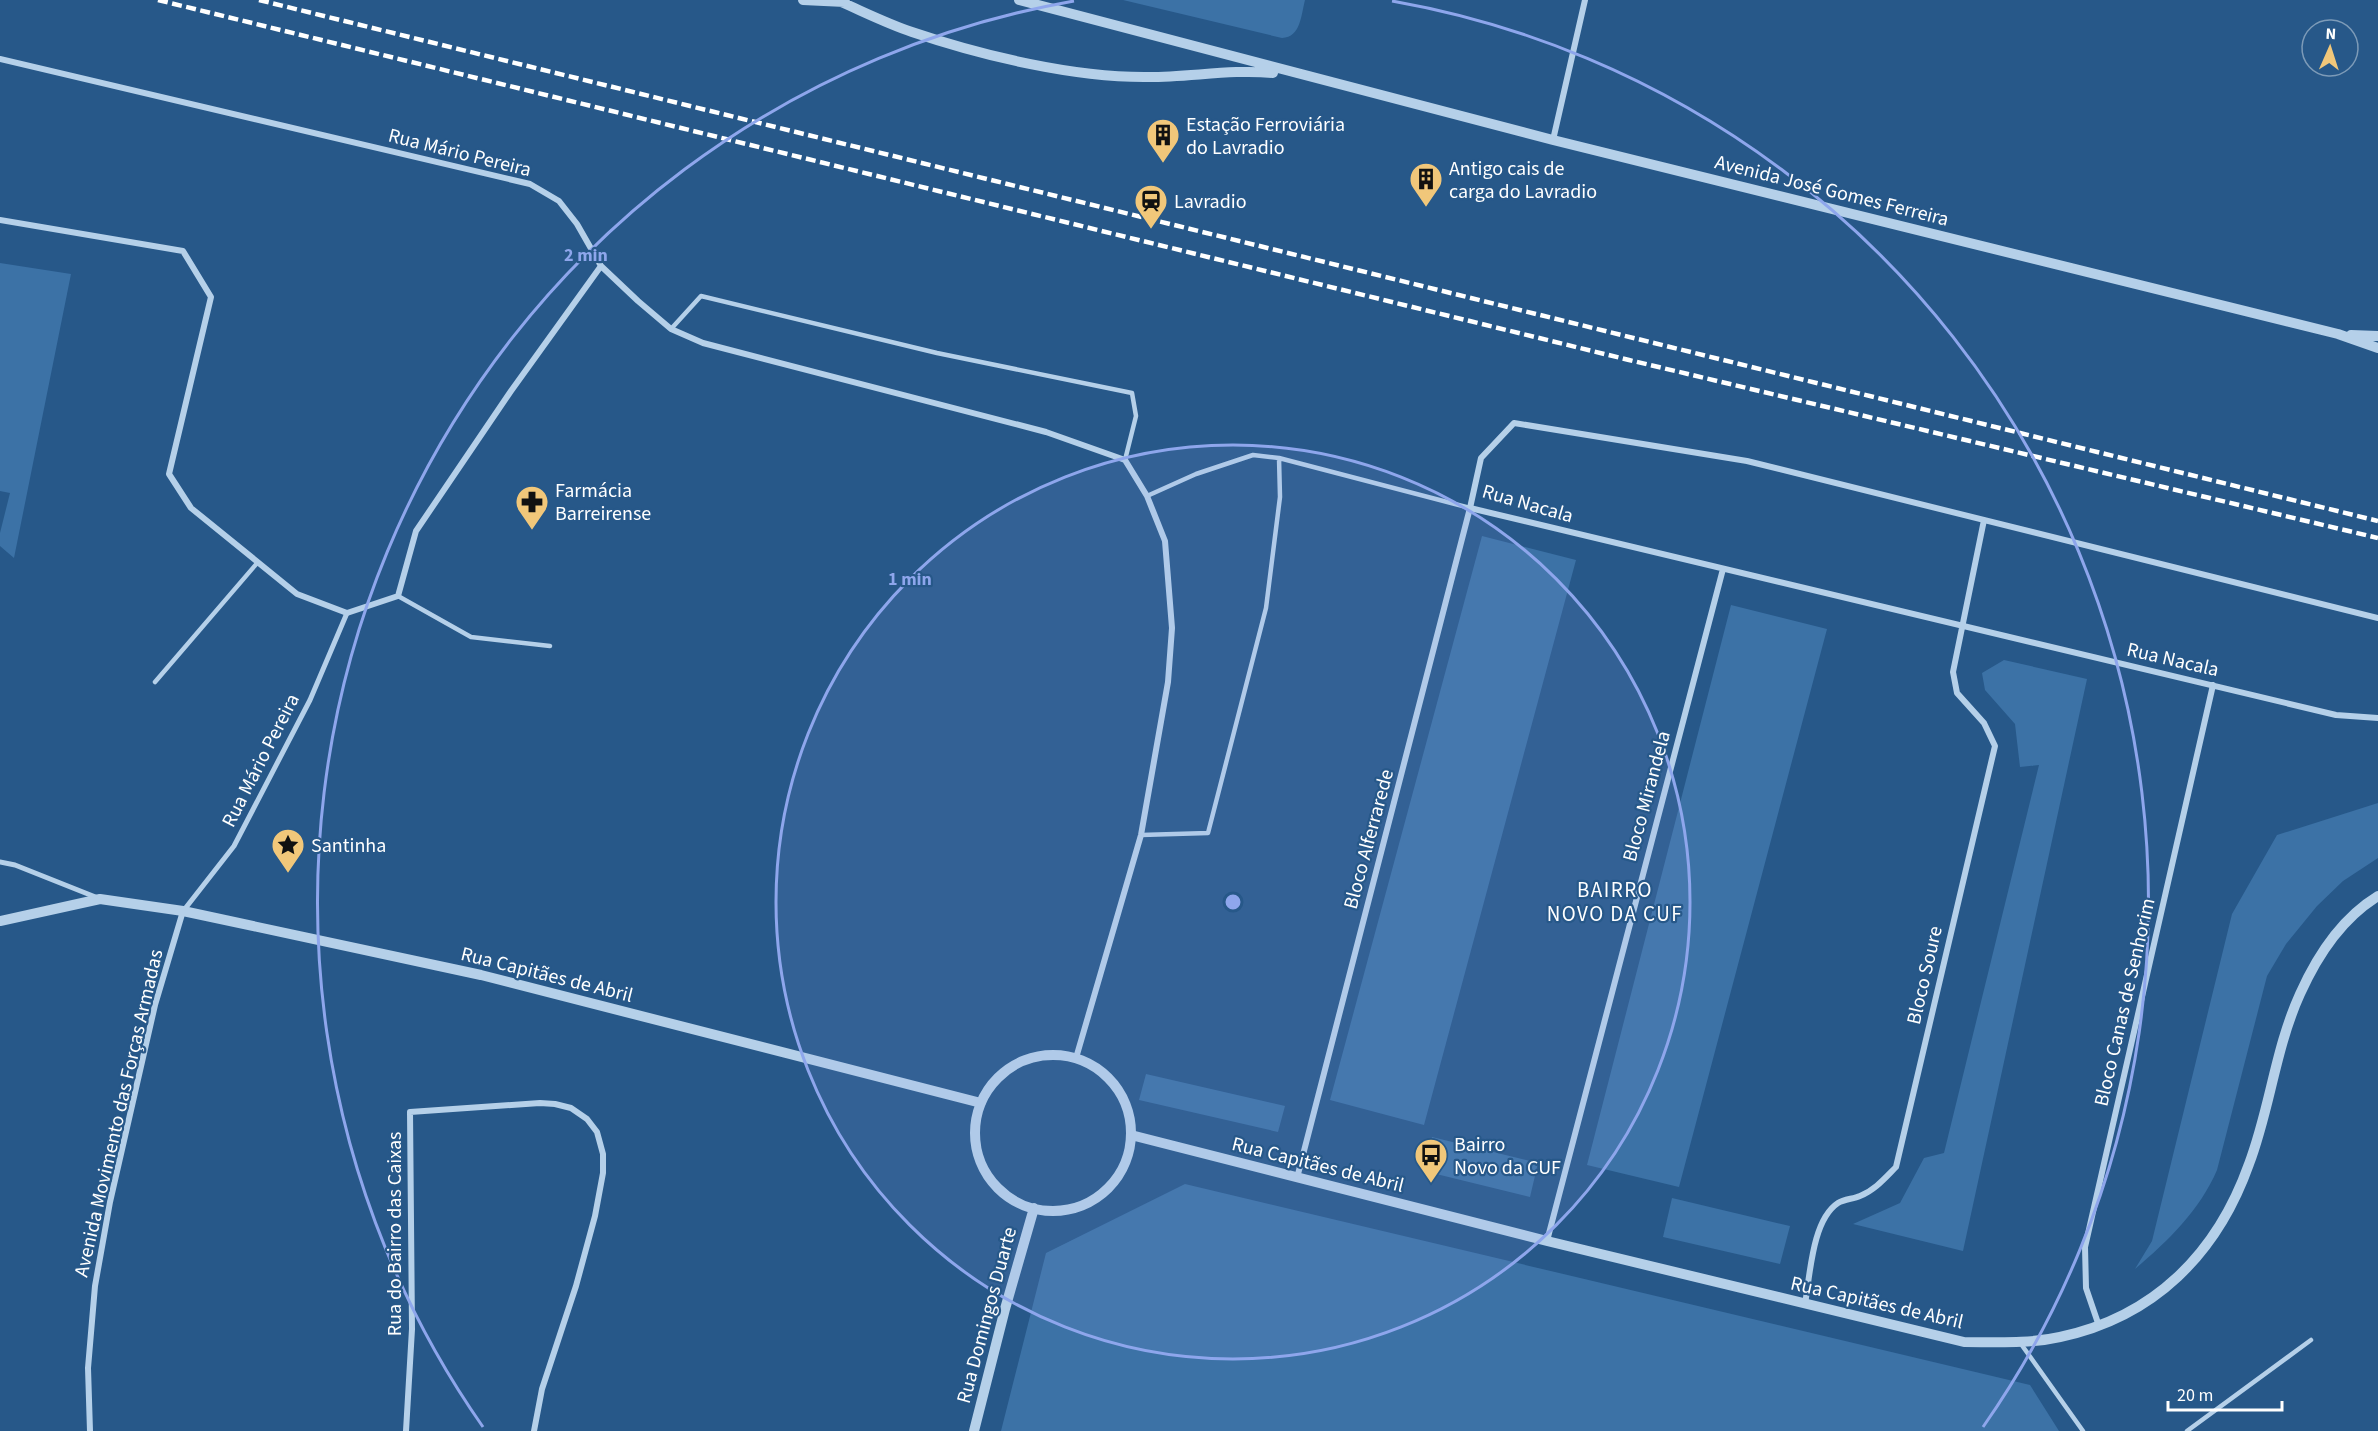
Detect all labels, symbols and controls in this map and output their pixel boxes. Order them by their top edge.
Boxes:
north arrow [2300,18,2360,78]
text: N [2325,23,2337,45]
place label: Estação Ferroviária do Lavradio [1186,111,1345,162]
building icon: Estação Ferroviária do Lavradio [1145,117,1181,164]
street label: Rua Mário Pereira [385,122,534,184]
street label: Avenida José Gomes Ferreira [1712,148,1952,234]
place label: Antigo cais de carga do Lavradio [1449,155,1597,206]
building icon: Antigo cais de carga do Lavradio [1408,161,1444,208]
station icon: Lavradio [1133,183,1169,230]
place label: Lavradio [1174,188,1247,216]
text: 2 min [564,243,608,268]
place label: Farmácia Barreirense [555,477,651,528]
street label: Rua Nacala [1479,478,1577,530]
pharmacy icon: Farmácia Barreirense [514,484,550,531]
text: 1 min [888,567,932,592]
street label: Rua Nacala [2124,636,2221,684]
street label: Rua Mário Pereira [215,689,307,832]
street label: Bloco Mirandela [1616,728,1678,865]
street label: Bloco Alferrarede [1337,766,1401,912]
place icon: Santinha [270,827,306,874]
place label: Santinha [311,832,386,860]
district label: BAIRRO NOVO DA CUF [1547,875,1683,929]
centre of rings [1223,892,1243,912]
street label: Bloco Canas de Senhorim [2087,895,2163,1109]
street label: Bloco Soure [1900,923,1950,1027]
street label: Rua Capitães de Abril [458,940,636,1010]
street label: Avenida Movimento das Forças Armadas [68,947,170,1280]
street label: Rua Capitães de Abril [1229,1130,1407,1200]
place label: Bairro Novo da CUF [1454,1131,1561,1182]
street label: Rua do Bairro das Caixas [381,1132,409,1336]
bus stop icon: Bairro Novo da CUF [1413,1137,1449,1184]
street label: Rua Domingos Duarte [950,1224,1024,1407]
street label: Rua Capitães de Abril [1788,1269,1966,1336]
scale bar [2168,1374,2282,1412]
text: 20 m [2177,1383,2213,1408]

